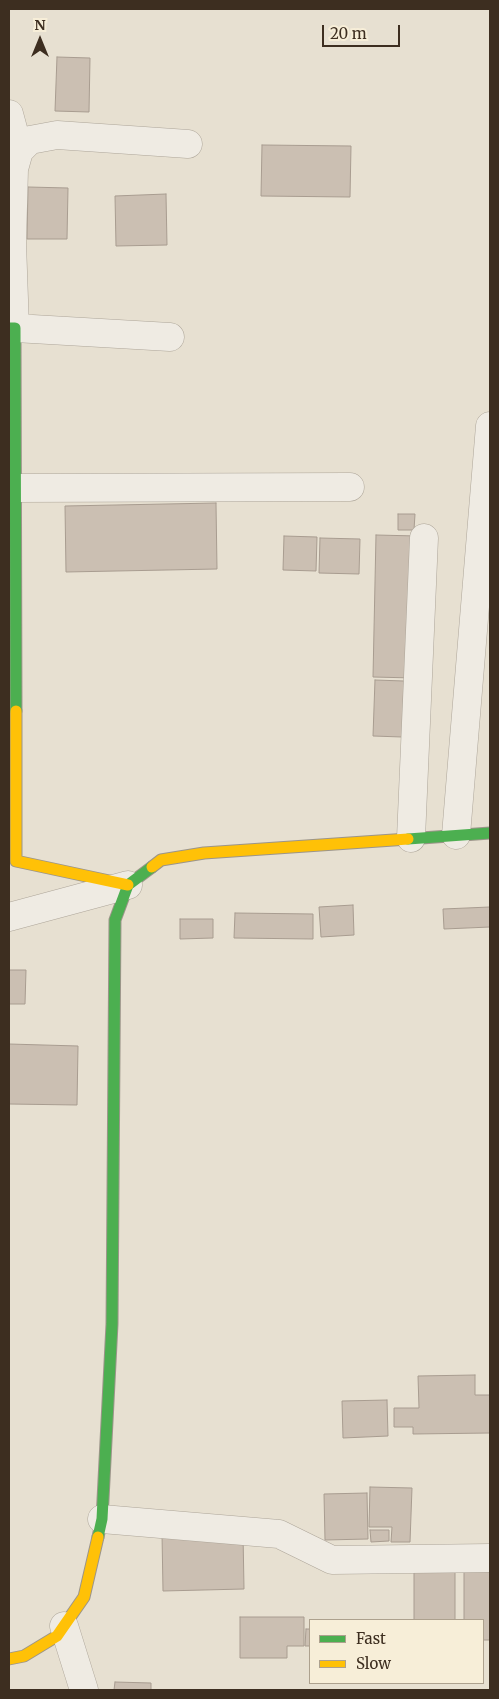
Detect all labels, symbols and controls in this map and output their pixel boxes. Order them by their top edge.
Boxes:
north arrow [15,15,65,65]
scale bar [324,15,402,47]
text: N [34,16,46,34]
text: 20 m [330,24,367,43]
legend [309,1619,484,1684]
text: Fast [356,1629,386,1648]
text: Slow [356,1654,391,1673]

